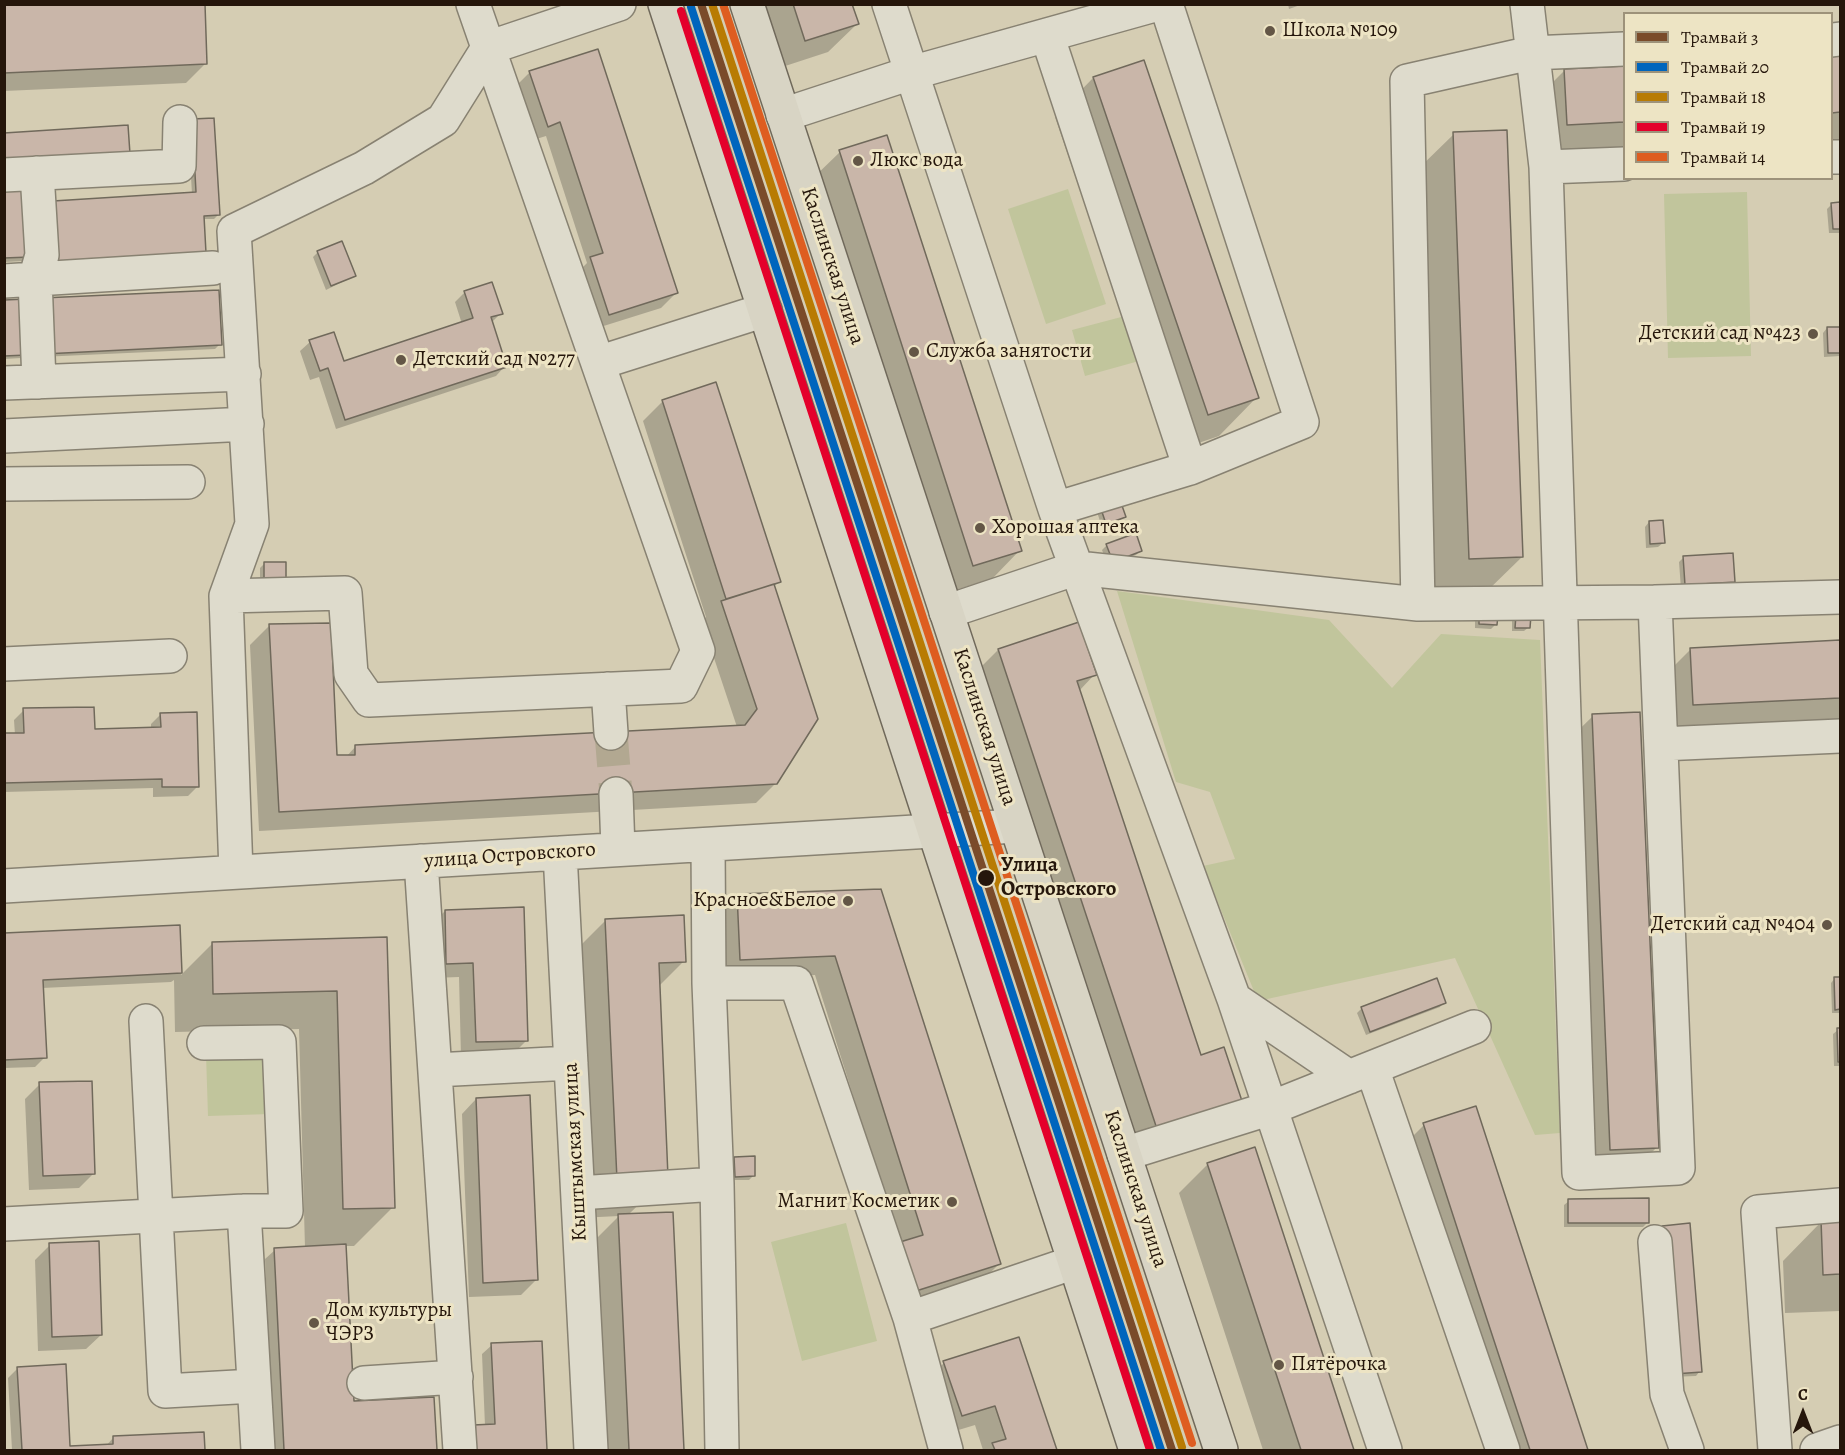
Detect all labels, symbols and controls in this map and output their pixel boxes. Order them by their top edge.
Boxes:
legend [1623,12,1833,180]
place label: Школа №109 [1282,18,1397,44]
marker: Школа №109 [1263,24,1277,38]
text: Трамвай 3 [1681,25,1759,49]
text: Трамвай 20 [1681,55,1769,79]
text: Трамвай 18 [1681,85,1766,109]
text: Трамвай 19 [1681,115,1765,139]
text: Трамвай 14 [1681,145,1765,169]
place label: Люкс вода [870,148,963,174]
marker: Люкс вода [851,154,865,168]
street label: Каслинская улица [795,184,869,348]
place label: Детский сад №423 [1639,321,1801,347]
marker: Детский сад №423 [1806,327,1820,341]
place label: Служба занятости [926,339,1091,365]
marker: Служба занятости [907,345,921,359]
place label: Детский сад №277 [413,347,575,373]
marker: Детский сад №277 [394,353,408,367]
place label: Хорошая аптека [992,515,1139,541]
marker: Хорошая аптека [973,521,987,535]
street label: Каслинская улица [947,645,1021,809]
street label: улица Островского [423,837,597,875]
place label: Улица Островского [1001,853,1116,903]
marker: Улица Островского [976,868,996,888]
place label: Красное&Белое [693,888,836,914]
marker: Красное&Белое [841,894,855,908]
place label: Детский сад №404 [1651,912,1815,938]
marker: Детский сад №404 [1820,918,1834,932]
street label: Кыштымская улица [559,1062,593,1242]
street label: Каслинская улица [1098,1107,1172,1271]
place label: Магнит Косметик [777,1189,940,1215]
marker: Магнит Косметик [945,1195,959,1209]
place label: Дом культуры ЧЭРЗ [326,1298,452,1348]
marker: Дом культуры ЧЭРЗ [307,1316,321,1330]
place label: Пятёрочка [1291,1352,1387,1378]
marker: Пятёрочка [1272,1358,1286,1372]
north arrow [1773,1383,1833,1443]
text: С [1798,1384,1808,1406]

